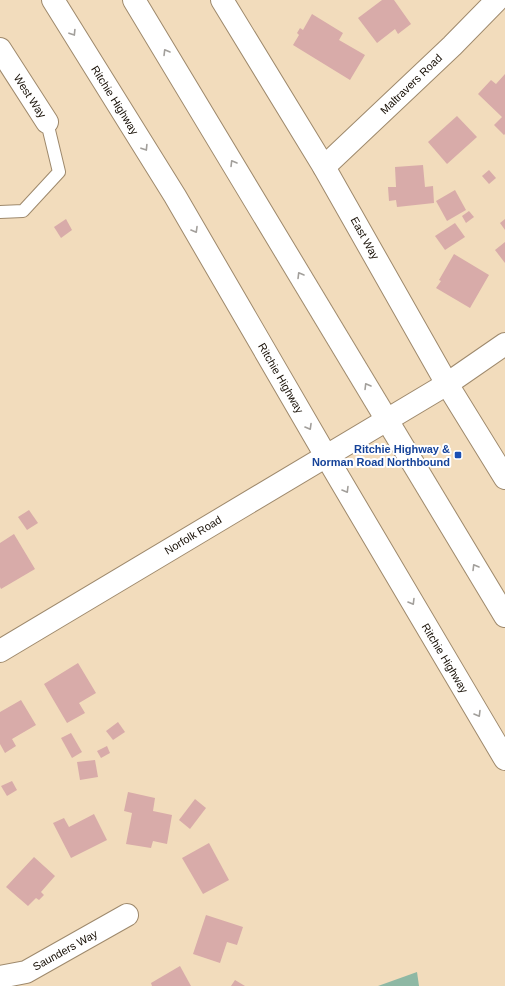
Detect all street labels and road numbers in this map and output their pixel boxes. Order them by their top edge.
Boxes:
street label: Maltravers Road [378,52,444,116]
street label: Ritchie Highway [89,63,141,137]
street label: West Way [11,72,49,120]
street label: East Way [348,215,382,262]
street label: Ritchie Highway [256,341,306,416]
street label: Norfolk Road [162,513,224,557]
street label: Ritchie Highway [420,621,471,695]
street label: Saunders Way [31,927,100,973]

